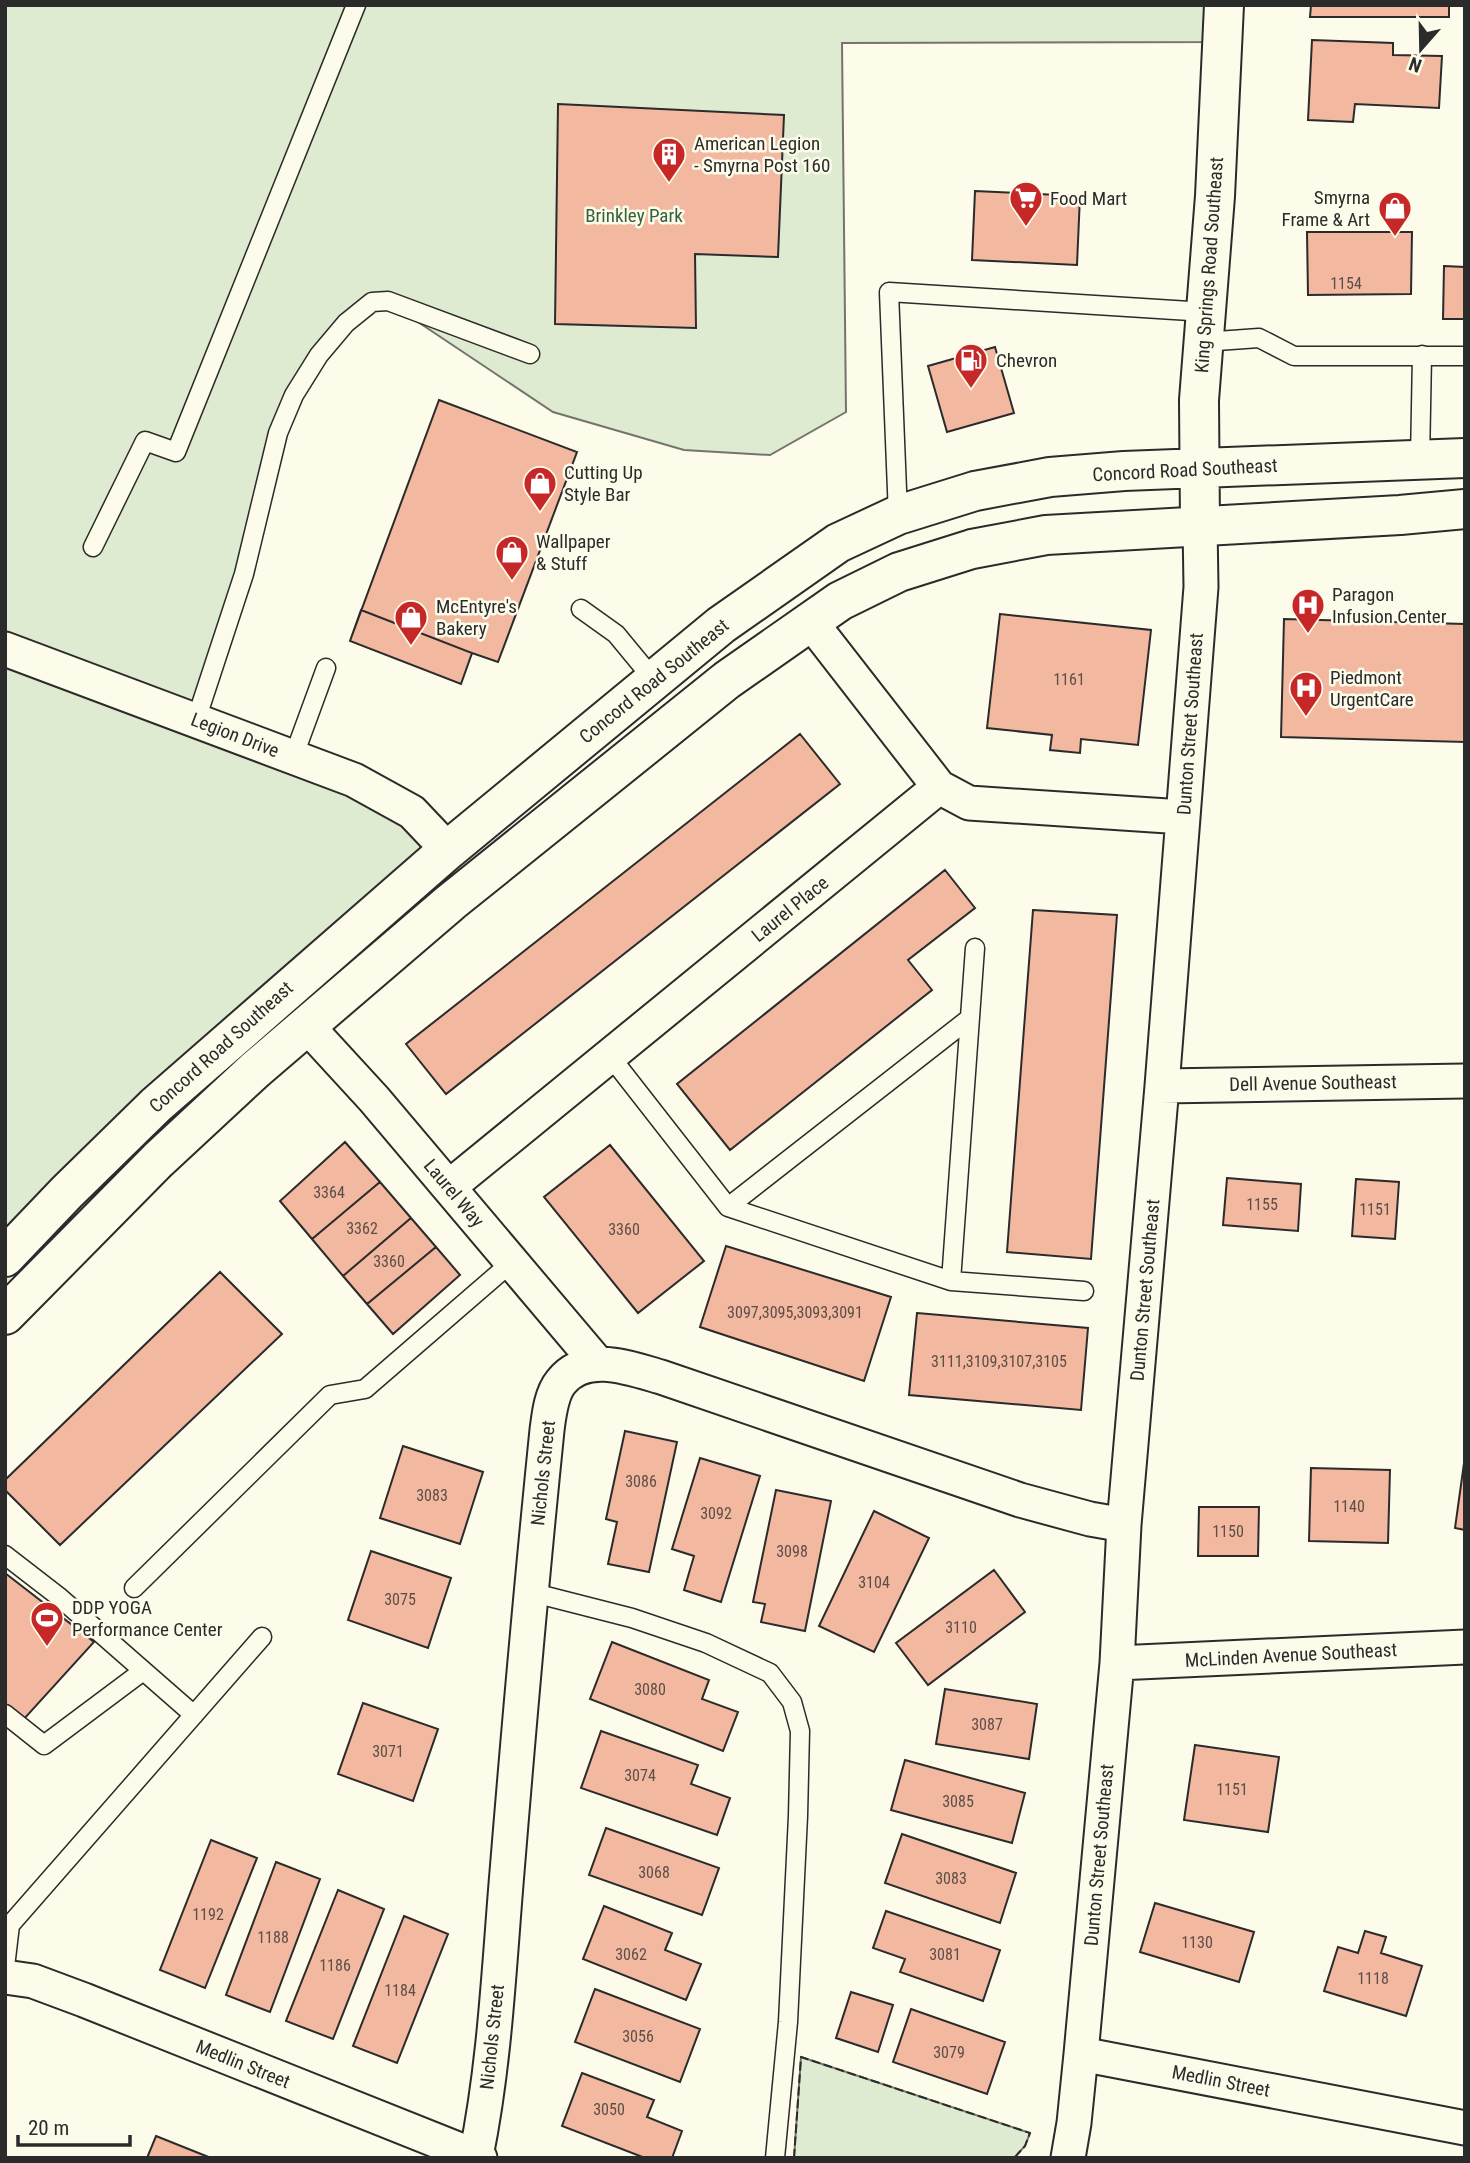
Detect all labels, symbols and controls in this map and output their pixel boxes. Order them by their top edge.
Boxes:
north arrow [1386,14,1456,84]
text: N [1406,52,1425,77]
place label: American Legion - Smyrna Post 160 [694,132,830,177]
building icon: American Legion - Smyrna Post 160 [650,135,688,184]
street label: King Springs Road Southeast [1190,156,1228,374]
supermarket icon: Food Mart [1007,179,1045,228]
place label: Smyrna Frame & Art [1281,186,1370,231]
place label: Food Mart [1050,187,1127,210]
shop icon: Smyrna Frame & Art [1376,189,1414,238]
park label: Brinkley Park [585,204,683,227]
house number: 1154 [1330,274,1362,293]
fuel station icon: Chevron [952,341,990,390]
place label: Chevron [996,349,1057,372]
street label: Concord Road Southeast [1092,454,1278,486]
place label: Cutting Up Style Bar [564,461,643,506]
shop icon: Cutting Up Style Bar [521,464,559,513]
place label: Wallpaper & Stuff [536,530,611,575]
shop icon: Wallpaper & Stuff [493,533,531,582]
place label: Paragon Infusion Center [1332,583,1447,628]
hospital icon: Paragon Infusion Center [1289,586,1327,635]
place label: McEntyre's Bakery [436,595,517,640]
shop icon: McEntyre's Bakery [392,598,430,647]
street label: Concord Road Southeast [575,614,733,748]
street label: Dunton Street Southeast [1172,632,1208,816]
place label: Piedmont UrgentCare [1330,666,1414,711]
hospital icon: Piedmont UrgentCare [1287,669,1325,718]
house number: 1161 [1053,670,1085,689]
street label: Legion Drive [188,708,282,762]
street label: Laurel Place [747,871,833,947]
street label: Concord Road Southeast [144,976,298,1118]
street label: Dell Avenue Southeast [1229,1070,1397,1096]
street label: Laurel Way [419,1154,489,1232]
house number: 3364 [313,1183,345,1202]
house number: 1155 [1246,1195,1278,1214]
street label: Dunton Street Southeast [1126,1198,1164,1382]
house number: 1151 [1359,1200,1391,1219]
house number: 3362 [346,1219,378,1238]
house number: 3360 [608,1220,640,1239]
house number: 3360 [373,1252,405,1271]
house number: 3097,3095,3093,3091 [727,1303,863,1322]
house number: 3111,3109,3107,3105 [931,1352,1067,1371]
street label: Nichols Street [526,1419,560,1527]
house number: 3086 [625,1472,657,1491]
house number: 3083 [416,1486,448,1505]
house number: 1140 [1333,1497,1365,1516]
house number: 3092 [700,1504,732,1523]
house number: 1150 [1212,1522,1244,1541]
house number: 3098 [776,1542,808,1561]
house number: 3104 [858,1573,890,1592]
house number: 3075 [384,1590,416,1609]
place label: DDP YOGA Performance Center [72,1596,223,1641]
sports icon: DDP YOGA Performance Center [28,1599,66,1648]
house number: 3110 [945,1618,977,1637]
street label: McLinden Avenue Southeast [1184,1638,1398,1672]
house number: 3080 [634,1680,666,1699]
house number: 3087 [971,1715,1003,1734]
house number: 3071 [372,1742,404,1761]
street label: Dunton Street Southeast [1080,1763,1118,1947]
house number: 3074 [624,1766,656,1785]
house number: 1151 [1216,1780,1248,1799]
house number: 3085 [942,1792,974,1811]
house number: 3068 [638,1863,670,1882]
house number: 3083 [935,1869,967,1888]
house number: 1192 [192,1905,224,1924]
house number: 1188 [257,1928,289,1947]
house number: 1130 [1181,1933,1213,1952]
house number: 3062 [615,1945,647,1964]
house number: 3081 [929,1945,961,1964]
house number: 1186 [319,1956,351,1975]
house number: 1118 [1357,1969,1389,1988]
house number: 1184 [384,1981,416,2000]
street label: Nichols Street [475,1983,509,2091]
house number: 3056 [622,2027,654,2046]
street label: Medlin Street [193,2035,293,2093]
house number: 3079 [933,2043,965,2062]
street label: Medlin Street [1170,2060,1272,2102]
house number: 3050 [593,2100,625,2119]
scale bar [18,2104,130,2148]
text: 20 m [28,2116,69,2140]

